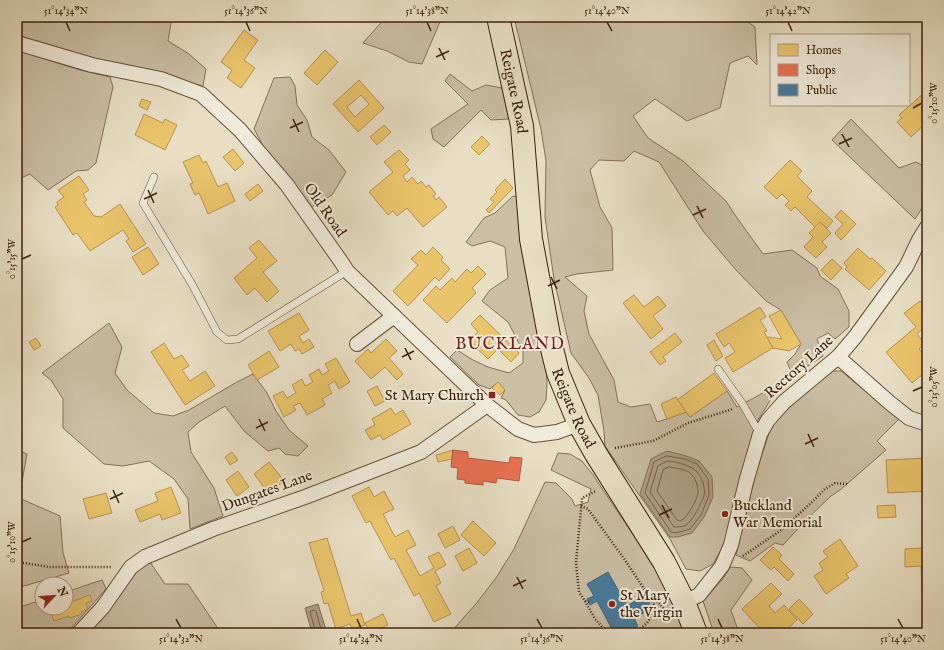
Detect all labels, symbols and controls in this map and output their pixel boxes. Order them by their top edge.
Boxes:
text: 51°14'34"N [44,5,88,18]
text: 51°14'36"N [224,5,268,18]
text: 51°14'38"N [405,5,449,18]
text: 51°14'40"N [584,5,630,18]
text: 51°14'42"N [765,5,811,18]
legend [770,34,910,106]
text: Homes [806,43,842,58]
street label: Reigate Road [496,47,532,135]
text: Shops [806,63,836,79]
text: 0°15'10"W [928,82,941,124]
text: Public [806,83,837,98]
street label: Old Road [300,179,351,242]
text: 0°15'15"W [6,239,19,279]
street label: Rectory Lane [761,331,837,403]
district label: BUCKLAND [455,334,565,355]
street label: Reigate Road [547,365,601,452]
text: 0°15'05"W [928,366,941,408]
place label: St Mary Church [385,386,484,405]
marker: St Mary Church [487,390,497,400]
street label: Dungates Lane [219,466,315,516]
place label: Buckland War Memorial [733,496,823,532]
marker: Buckland War Memorial [720,509,730,519]
text: 0°15'10"W [6,521,19,563]
north arrow [34,576,74,616]
text: N [53,584,71,600]
place label: St Mary the Virgin [620,586,683,622]
marker: St Mary the Virgin [607,599,617,609]
text: 51°14'32"N [159,633,203,646]
text: 51°14'34"N [339,633,383,646]
text: 51°14'36"N [520,633,564,646]
text: 51°14'38"N [700,633,744,646]
text: 51°14'40"N [880,633,926,646]

